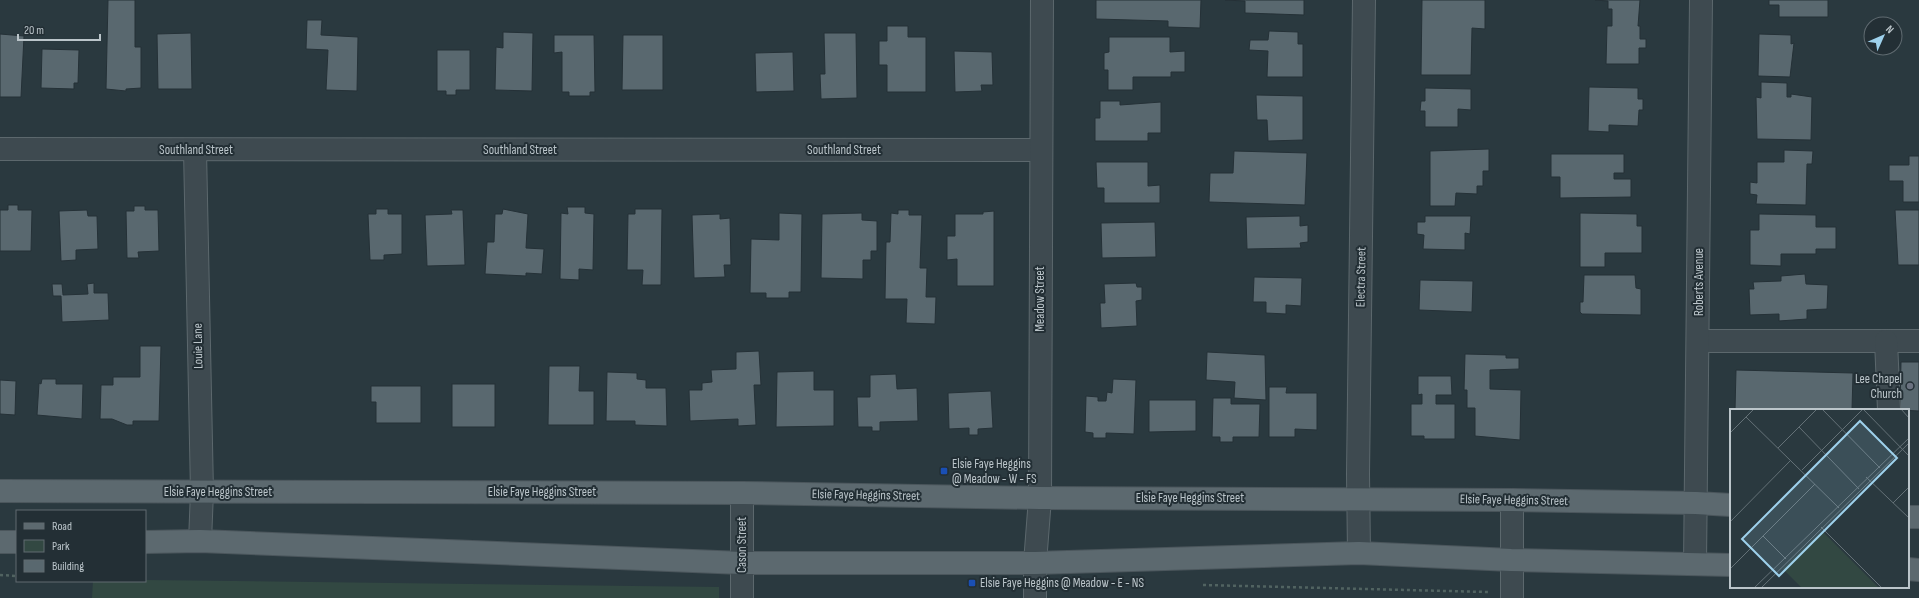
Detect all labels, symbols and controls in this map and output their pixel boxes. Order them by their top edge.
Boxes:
scale bar [18,16,100,42]
north arrow [1863,16,1903,56]
text: 20 m [24,23,44,38]
text: N [1883,23,1896,36]
street label: Southland Street [159,142,233,158]
street label: Southland Street [483,142,557,158]
street label: Southland Street [807,142,881,158]
street label: Electra Street [1352,247,1370,307]
street label: Roberts Avenue [1691,248,1707,316]
street label: Meadow Street [1032,266,1048,332]
street label: Louie Lane [190,323,206,369]
place label: Lee Chapel Church [1855,371,1902,402]
marker: Lee Chapel Church [1905,381,1915,391]
inset map [1730,409,1909,588]
place label: Elsie Faye Heggins @ Meadow - W - FS [952,456,1037,487]
marker: Elsie Faye Heggins @ Meadow - W - FS [939,466,949,476]
street label: Elsie Faye Heggins Street [164,484,272,500]
street label: Elsie Faye Heggins Street [488,484,596,500]
street label: Elsie Faye Heggins Street [812,486,920,504]
street label: Elsie Faye Heggins Street [1136,490,1244,506]
street label: Elsie Faye Heggins Street [1460,491,1568,509]
legend [16,510,146,582]
street label: Cason Street [734,517,750,573]
text: Road [52,519,72,534]
text: Park [52,539,70,554]
text: Building [52,559,84,574]
place label: Elsie Faye Heggins @ Meadow - E - NS [980,575,1144,591]
marker: Elsie Faye Heggins @ Meadow - E - NS [967,578,977,588]

